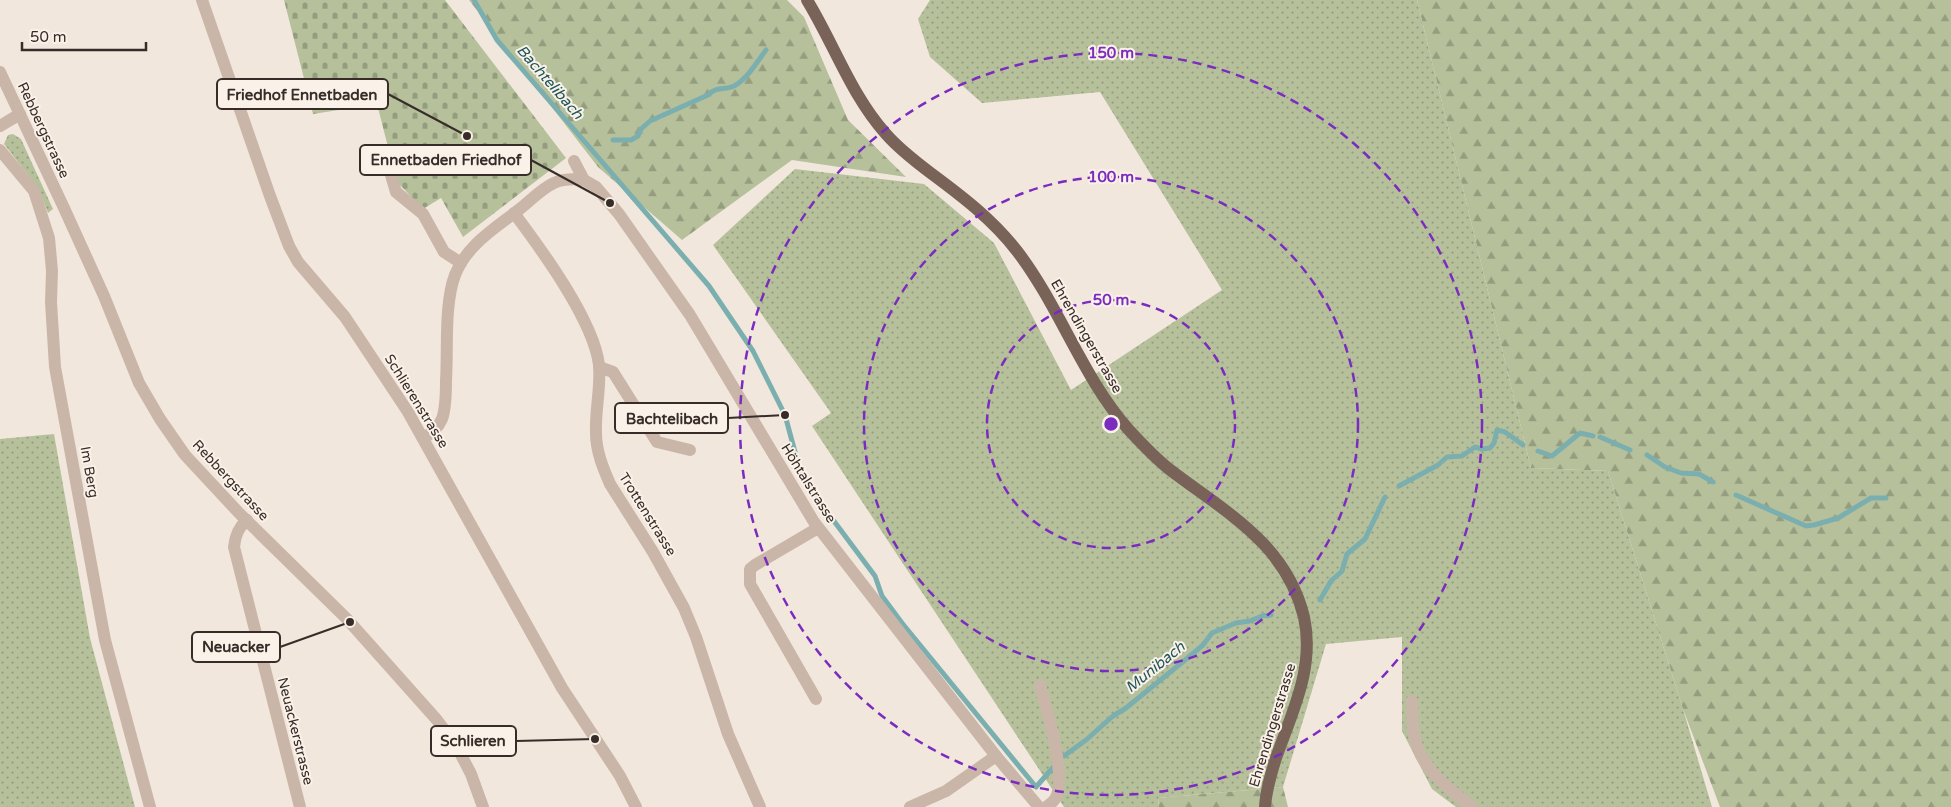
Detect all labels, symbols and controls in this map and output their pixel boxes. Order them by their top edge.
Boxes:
scale bar [22,20,146,52]
text: 50 m [30,28,67,46]
water label: Bachtelibach [513,41,588,123]
text: 150 m [1088,44,1134,62]
street label: Rebbergstrasse [14,79,73,181]
callout: Friedhof Ennetbaden [217,79,388,109]
text: Friedhof Ennetbaden [227,86,377,104]
callout: Ennetbaden Friedhof [360,145,531,175]
text: Ennetbaden Friedhof [371,151,522,169]
text: 100 m [1088,168,1134,186]
street label: Ehrendingerstrasse [1047,276,1126,396]
text: 50 m [1093,291,1129,309]
street label: Schlierenstrasse [381,351,452,452]
callout: Bachtelibach [615,403,728,433]
text: Bachtelibach [626,410,718,428]
centre of rings [1102,415,1120,433]
street label: Rebbergstrasse [189,436,272,524]
street label: Höhtalstrasse [777,440,840,526]
street label: Im Berg [77,445,102,499]
street label: Trottenstrasse [615,469,680,559]
callout: Neuacker [192,632,280,662]
water label: Munibach [1122,637,1189,696]
text: Neuacker [202,638,270,656]
street label: Ehrendingerstrasse [1246,661,1299,789]
street label: Neuackerstrasse [274,676,317,787]
callout: Schlieren [431,726,516,756]
text: Schlieren [440,732,506,750]

